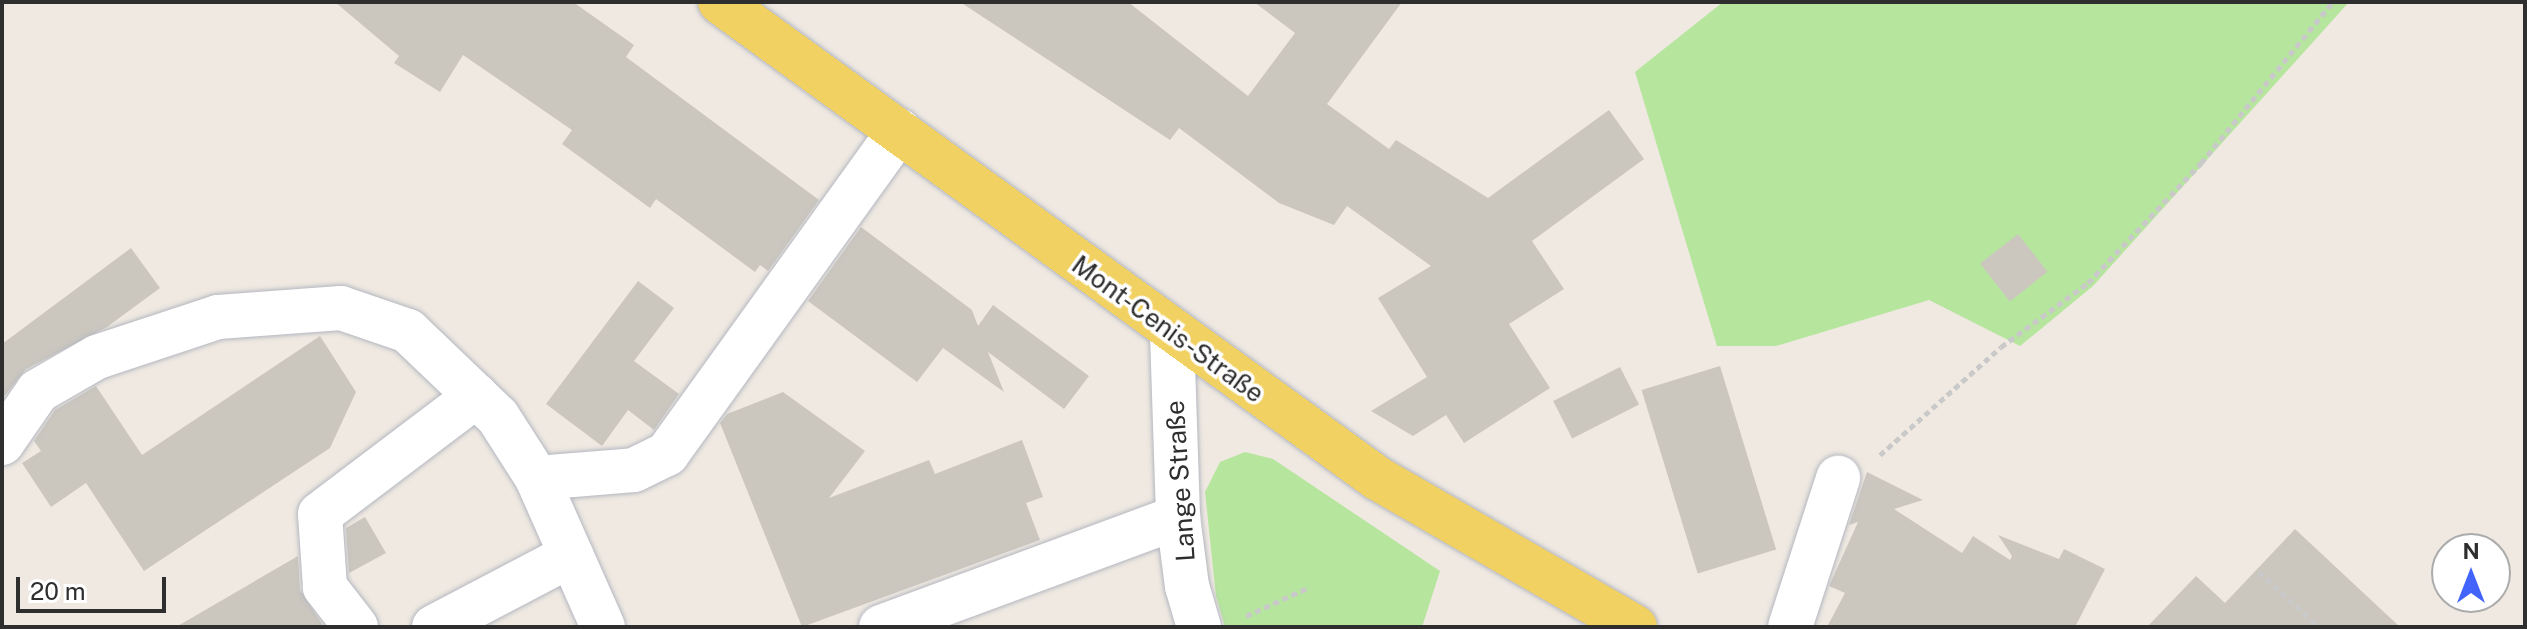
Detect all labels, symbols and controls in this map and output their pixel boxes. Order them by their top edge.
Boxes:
street label: Mont-Cenis-Straße [1066,249,1270,409]
street label: Lange Straße [1159,399,1201,563]
north arrow [2431,533,2511,613]
text: N [2462,538,2480,564]
scale bar [20,561,170,611]
text: 20 m [30,577,86,605]

